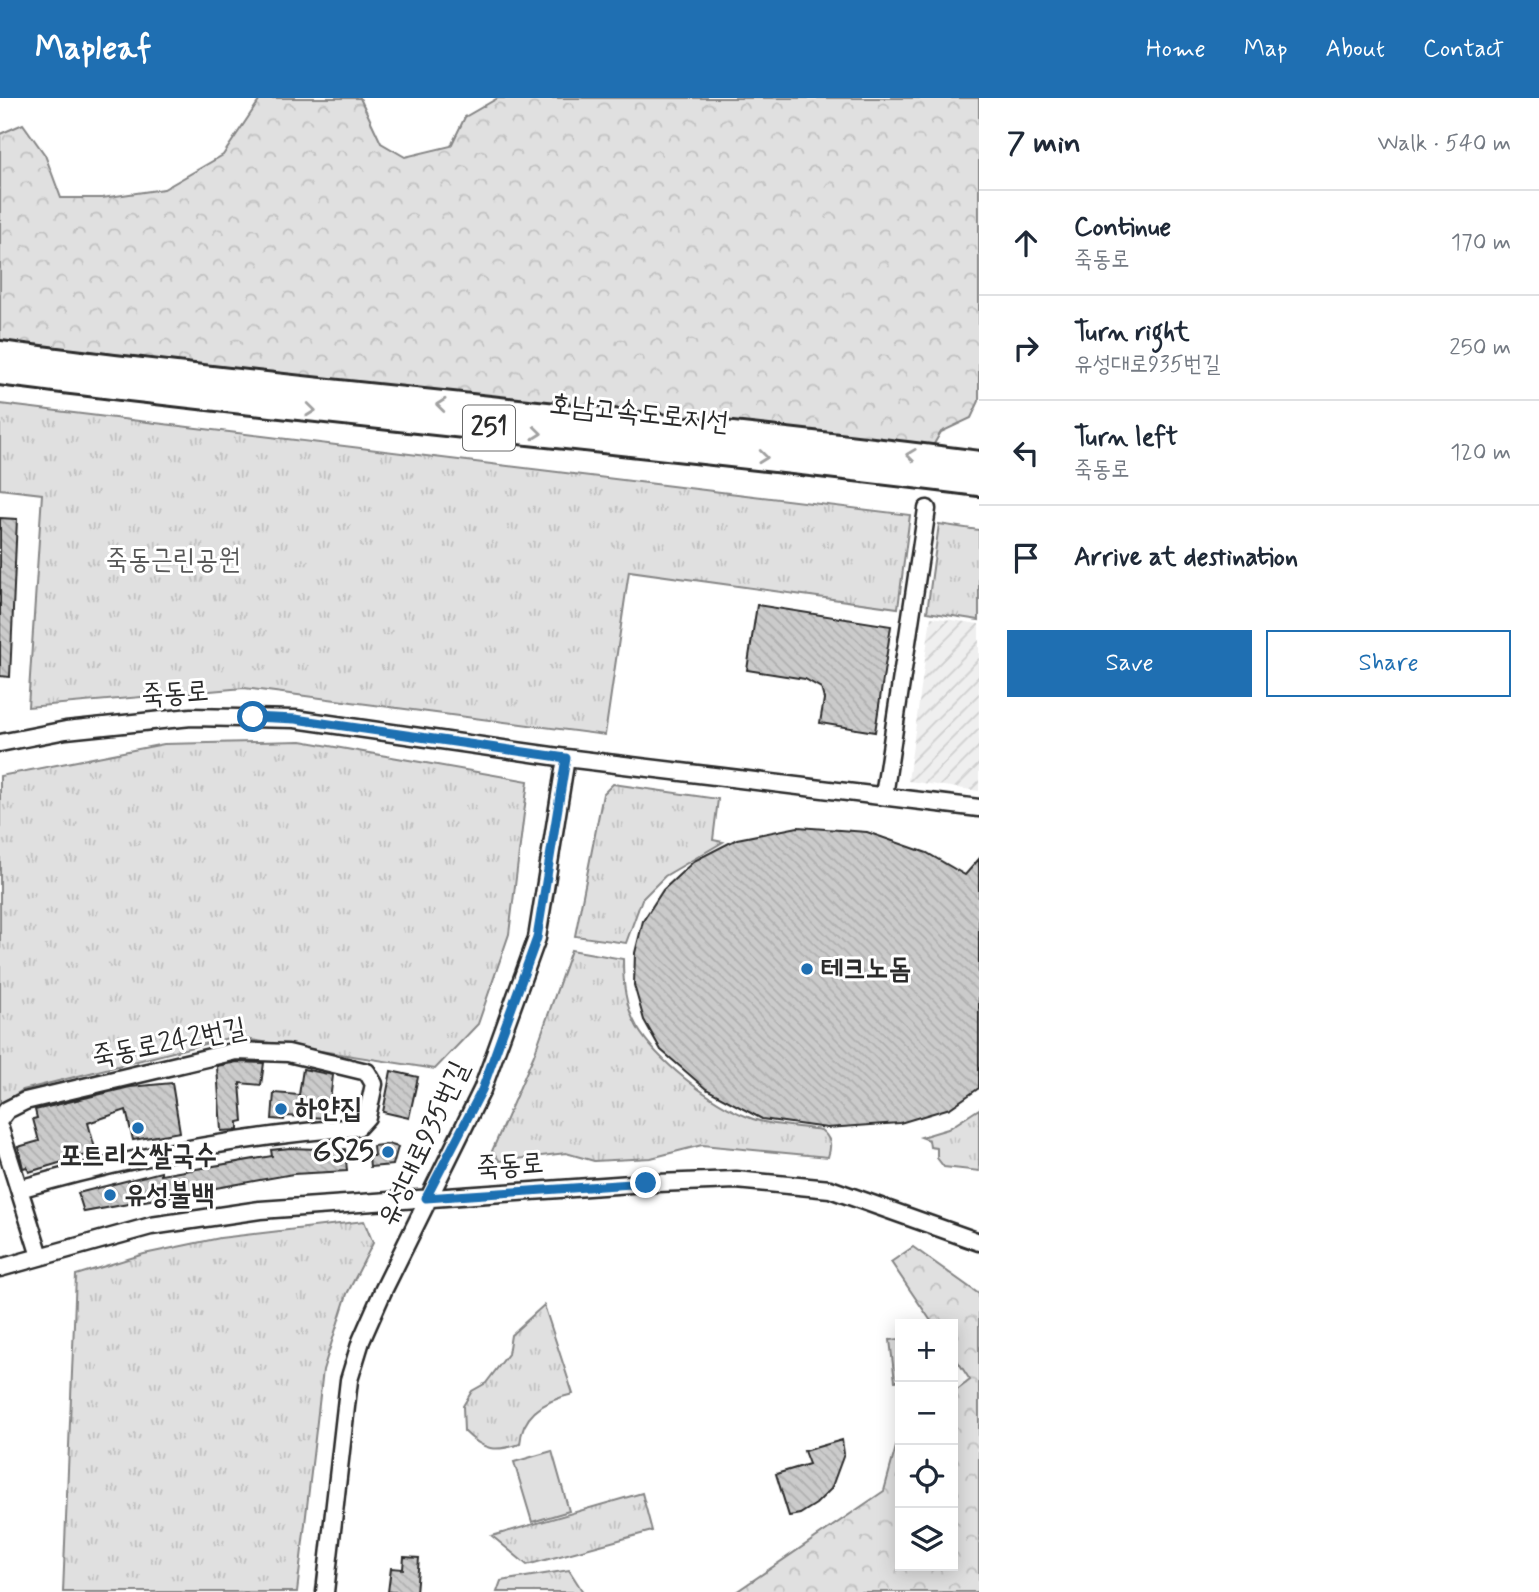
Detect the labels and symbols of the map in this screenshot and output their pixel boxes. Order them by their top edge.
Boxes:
street label: 호남고속도로지선 [547,386,731,442]
one-way arrow [436,398,447,413]
one-way arrow [305,402,317,417]
road number: 251 [463,406,515,450]
one-way arrow [532,425,543,440]
one-way arrow [905,448,917,463]
one-way arrow [758,449,769,464]
park label: 죽동근린공원 [105,542,241,579]
street label: 죽동로 [140,673,210,715]
route start [237,701,268,732]
place label: 테크노돔 [821,951,911,988]
marker: 테크노돔 [799,961,815,977]
street label: 죽동로242번길 [89,1010,249,1076]
street label: 유성대로935번길 [370,1055,478,1233]
place label: 하얀집 [295,1091,363,1128]
marker: 하얀집 [273,1101,289,1117]
marker: 포트리스쌀국수 [130,1120,146,1136]
place label: GS25 [313,1134,374,1171]
place label: 포트리스쌀국수 [59,1138,217,1175]
marker: GS25 [380,1144,396,1160]
street label: 죽동로 [475,1145,545,1187]
route end [630,1167,661,1198]
place label: 유성불백 [124,1177,214,1214]
marker: 유성불백 [102,1187,118,1203]

